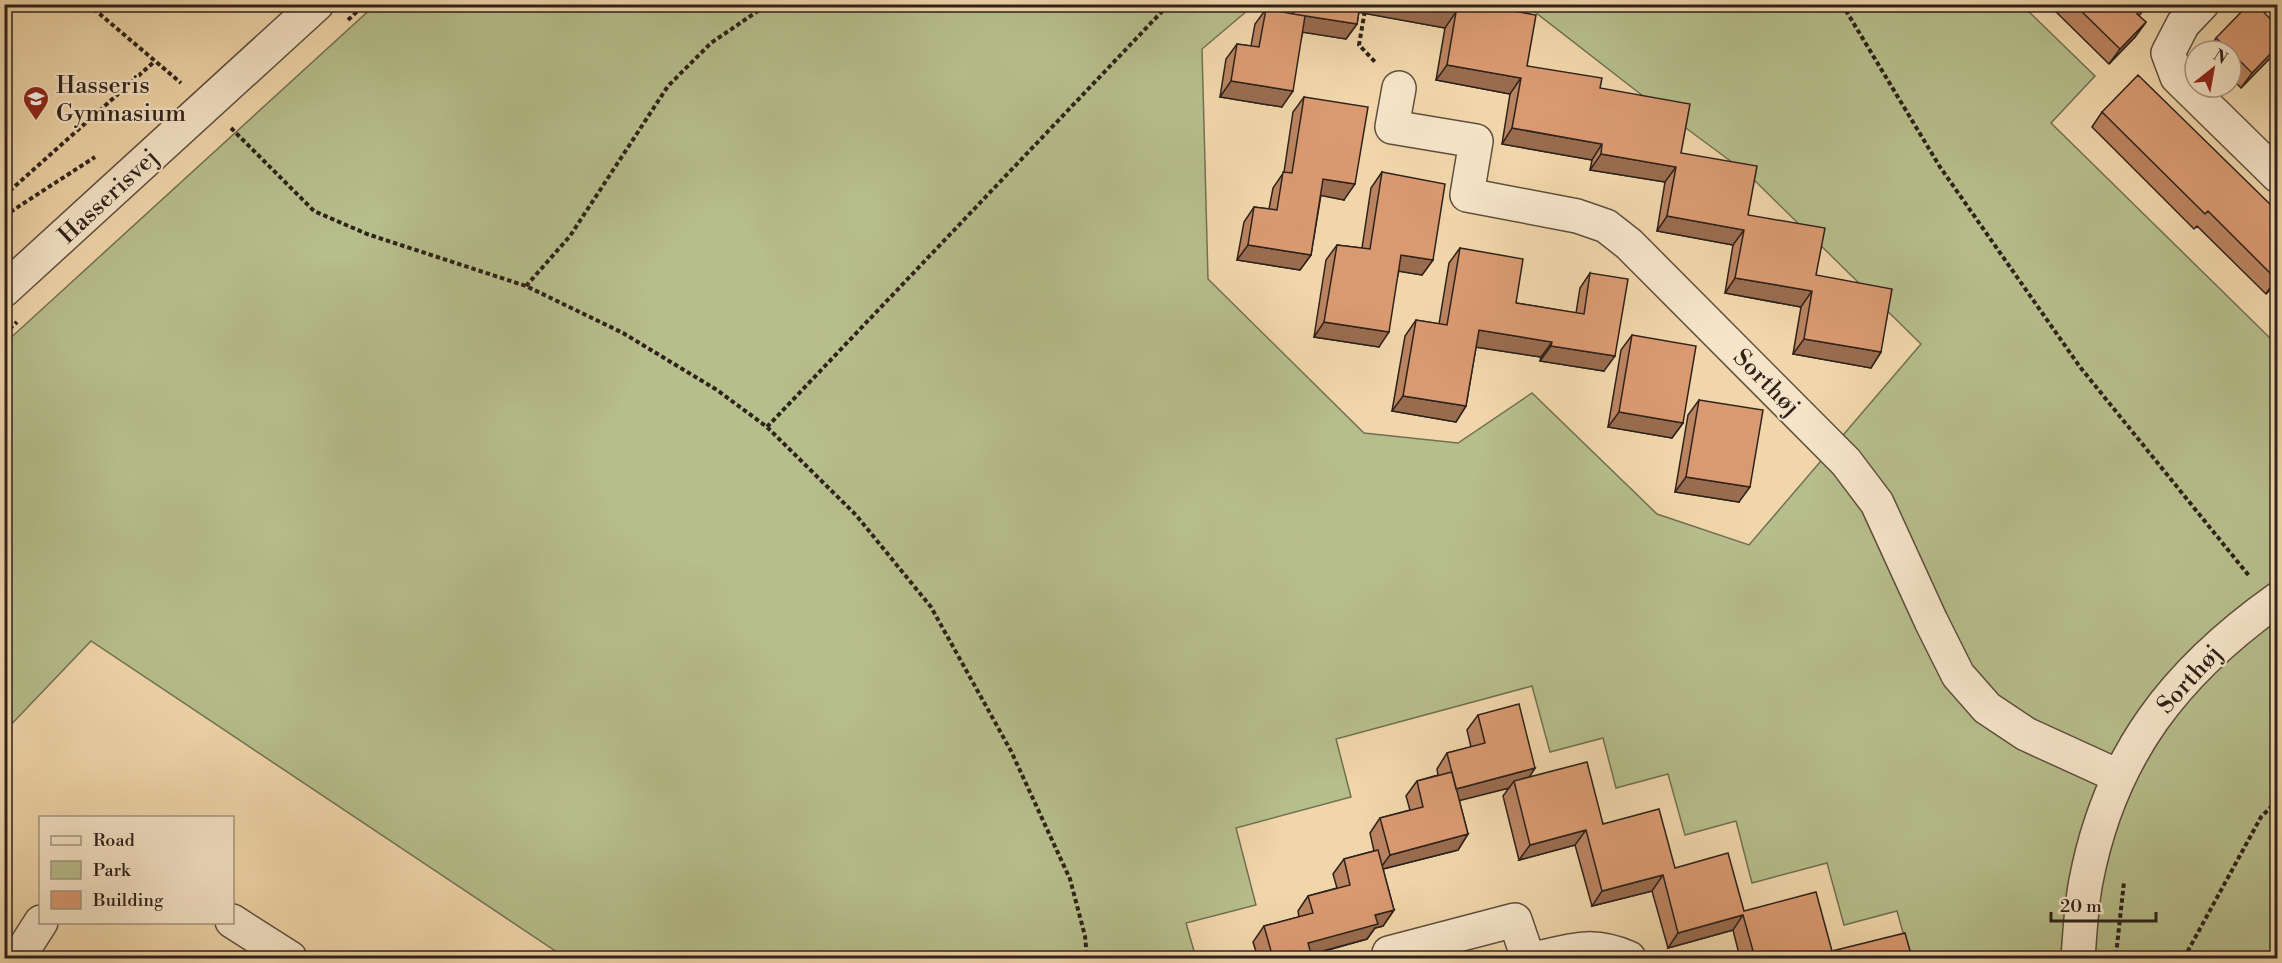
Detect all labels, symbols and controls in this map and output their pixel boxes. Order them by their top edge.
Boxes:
north arrow [2183,39,2243,99]
text: N [2210,45,2231,69]
place label: Hasseris Gymnasium [56,71,186,129]
school or university icon: Hasseris Gymnasium [21,84,51,122]
street label: Hasserisvej [52,143,165,251]
street label: Sorthøj [1726,343,1806,423]
street label: Sorthøj [2151,639,2229,720]
legend [39,816,234,924]
text: Road [93,829,136,852]
text: Park [93,859,132,882]
scale bar [2051,885,2156,923]
text: Building [92,889,164,912]
text: 20 m [2060,895,2102,918]

